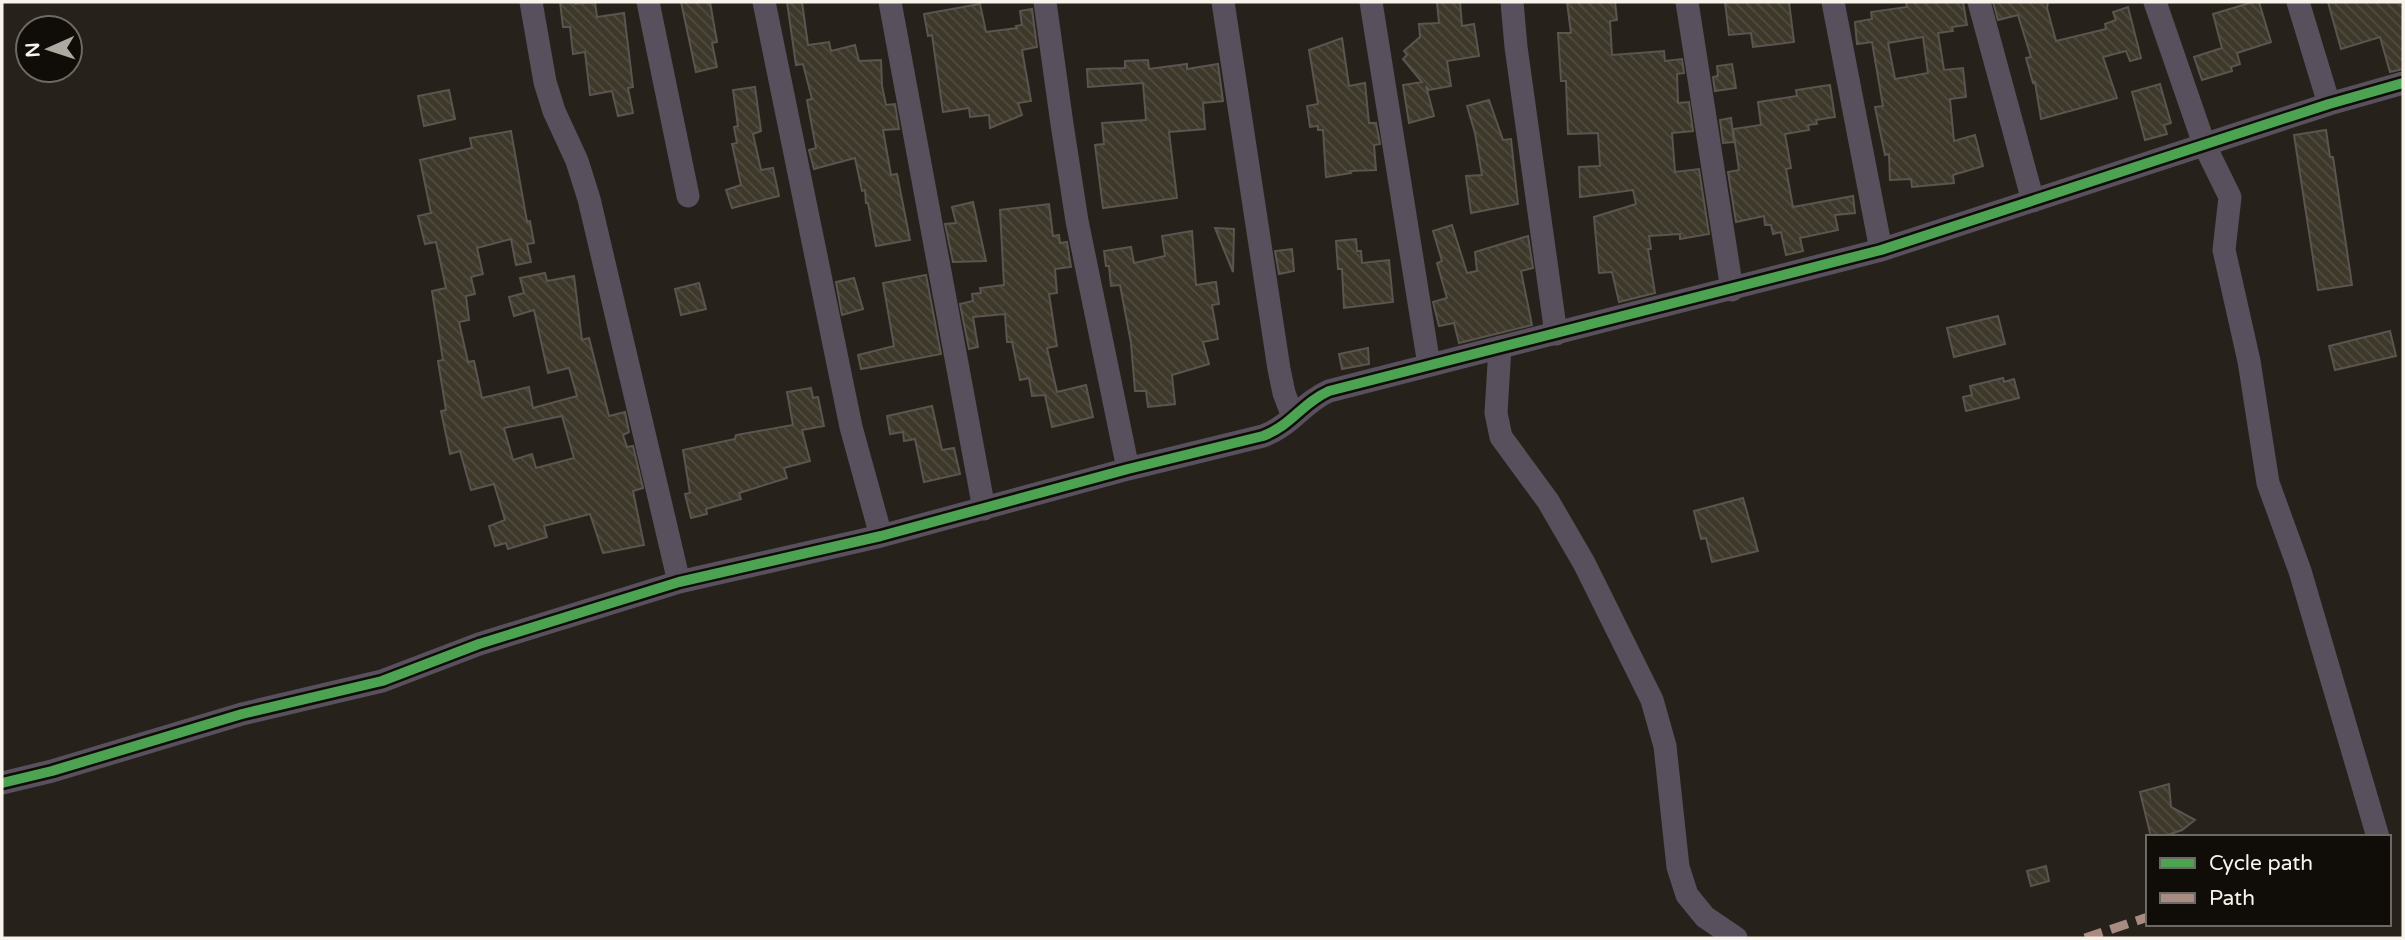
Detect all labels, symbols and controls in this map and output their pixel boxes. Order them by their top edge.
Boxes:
north arrow [14,14,84,84]
text: N [22,42,44,58]
legend [2146,835,2391,926]
text: Cycle path [2209,851,2313,876]
text: Path [2209,886,2255,911]

